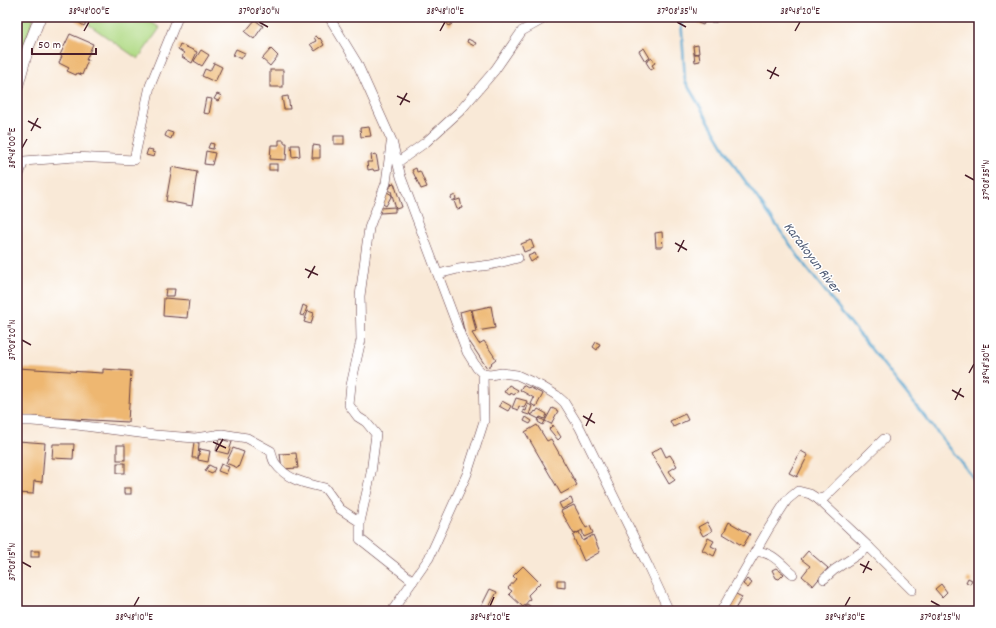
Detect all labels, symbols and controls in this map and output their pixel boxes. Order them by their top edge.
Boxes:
text: 38°48'00"E [69,5,110,19]
text: 37°08'30"N [238,5,280,19]
text: 38°48'10"E [426,5,464,19]
text: 37°08'35"N [657,5,697,19]
text: 38°48'20"E [780,5,820,19]
scale bar [32,30,96,56]
text: 50 m [38,37,61,54]
text: 38°48'00"E [6,127,20,168]
text: 37°08'35"N [980,160,994,200]
water label: Karakoyun River [778,218,846,299]
text: 37°08'20"N [6,319,20,361]
text: 38°48'30"E [980,344,994,384]
text: 37°08'15"N [6,543,20,581]
text: 38°48'10"E [115,611,153,625]
text: 38°48'20"E [470,611,510,625]
text: 38°48'30"E [825,611,865,625]
text: 37°08'25"N [920,611,960,625]

